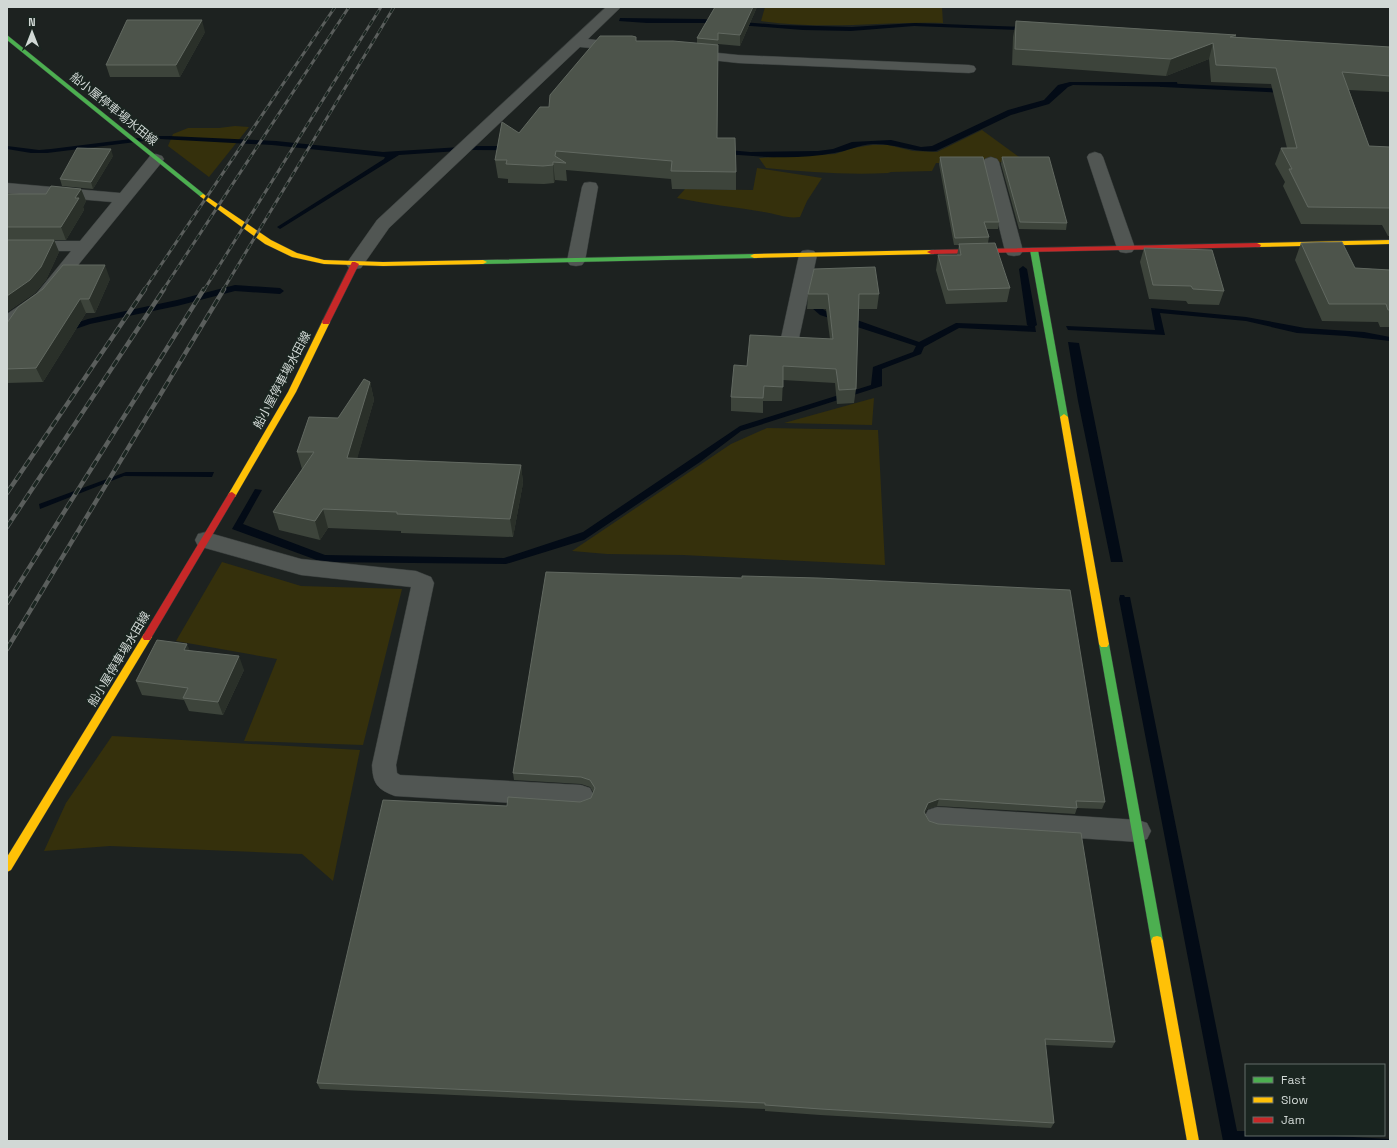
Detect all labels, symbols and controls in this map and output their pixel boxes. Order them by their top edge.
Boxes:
north arrow [12,12,52,52]
text: N [28,15,36,29]
street label: 船小屋停車場水田線 [67,69,161,149]
street label: 船小屋停車場水田線 [250,329,314,431]
street label: 船小屋停車場水田線 [84,609,154,709]
legend [1245,1064,1385,1136]
text: Fast [1281,1072,1306,1088]
text: Slow [1281,1092,1308,1108]
text: Jam [1281,1112,1305,1128]

